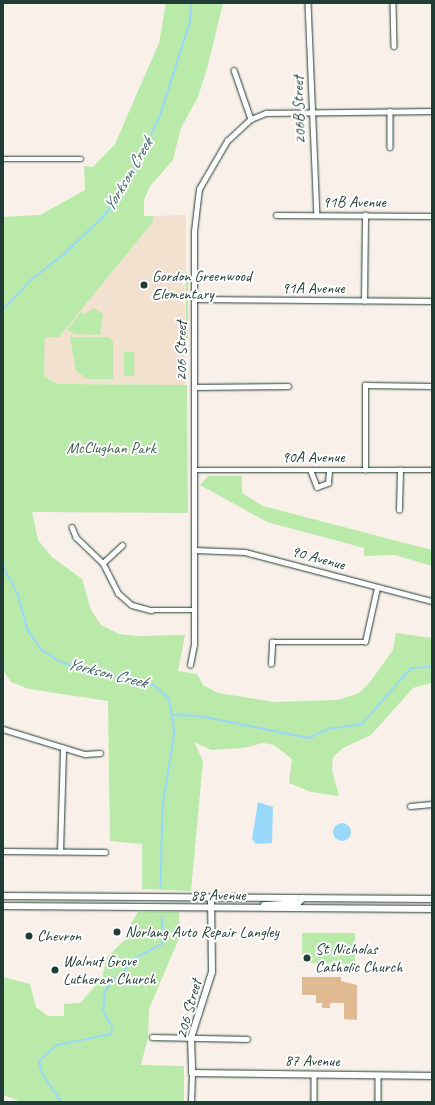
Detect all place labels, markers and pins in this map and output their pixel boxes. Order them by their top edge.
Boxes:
place label: Gordon Greenwood Elementary [152,266,251,304]
marker: Gordon Greenwood Elementary [139,280,149,290]
place label: Norlang Auto Repair Langley [125,922,279,942]
place label: Chevron [37,926,81,946]
marker: Norlang Auto Repair Langley [112,927,122,937]
marker: Chevron [24,931,34,941]
place label: St Nicholas Catholic Church [315,939,403,977]
place label: Walnut Grove Lutheran Church [63,951,156,989]
marker: St Nicholas Catholic Church [302,953,312,963]
marker: Walnut Grove Lutheran Church [50,965,60,975]

